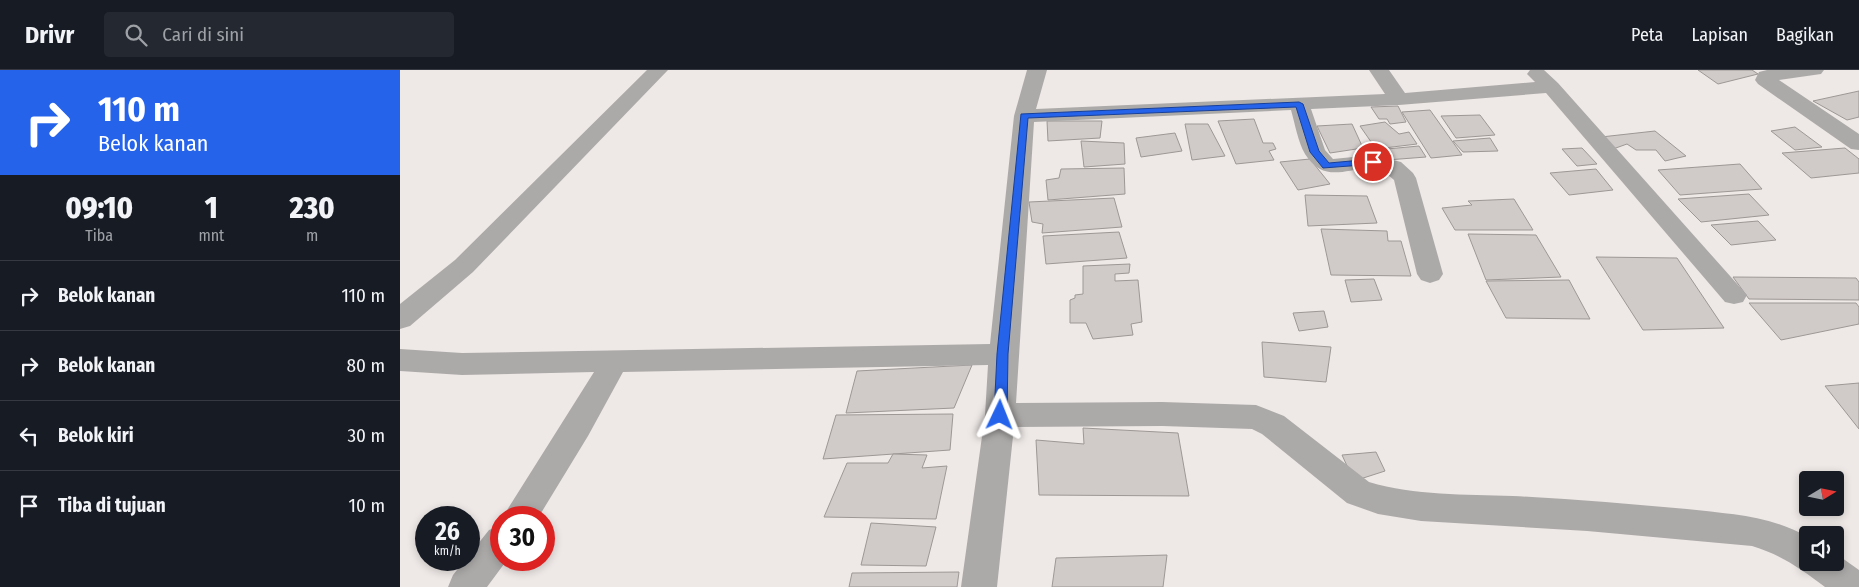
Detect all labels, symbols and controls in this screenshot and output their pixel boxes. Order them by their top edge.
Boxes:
search box [104,12,454,57]
text: Drivr [25,21,74,49]
icon: search [122,21,150,49]
text: Cari di sini [162,23,244,46]
text: Peta [1631,24,1663,46]
text: Lapisan [1691,24,1748,46]
text: Bagikan [1776,24,1834,46]
text: 110 m [98,88,180,130]
icon: right [15,90,80,155]
text: Belok kanan [98,130,208,157]
pin [1352,141,1394,183]
icon: arrive [1359,148,1387,176]
text: 09:10 [65,190,133,226]
text: 1 [205,190,218,226]
text: 230 [290,190,335,226]
text: Tiba [85,226,113,245]
text: mnt [198,226,224,245]
text: m [306,226,318,245]
icon: right [15,282,43,310]
text: Belok kanan [58,284,155,307]
text: 110 m [341,284,385,307]
icon: right [15,352,43,380]
text: Belok kanan [58,354,155,377]
text: 80 m [347,354,385,377]
position arrow [973,388,1025,440]
icon: left [15,422,43,450]
text: Belok kiri [58,424,134,447]
text: 30 m [347,424,385,447]
north arrow [1799,471,1844,516]
map controls [1799,471,1844,571]
icon: arrive [15,492,43,520]
text: Tiba di tujuan [58,494,166,517]
text: 10 m [349,494,385,517]
speed limit sign: 30 [490,506,555,571]
text: 26 [435,517,460,547]
button: sound [1799,526,1844,571]
text: km/h [434,544,461,558]

